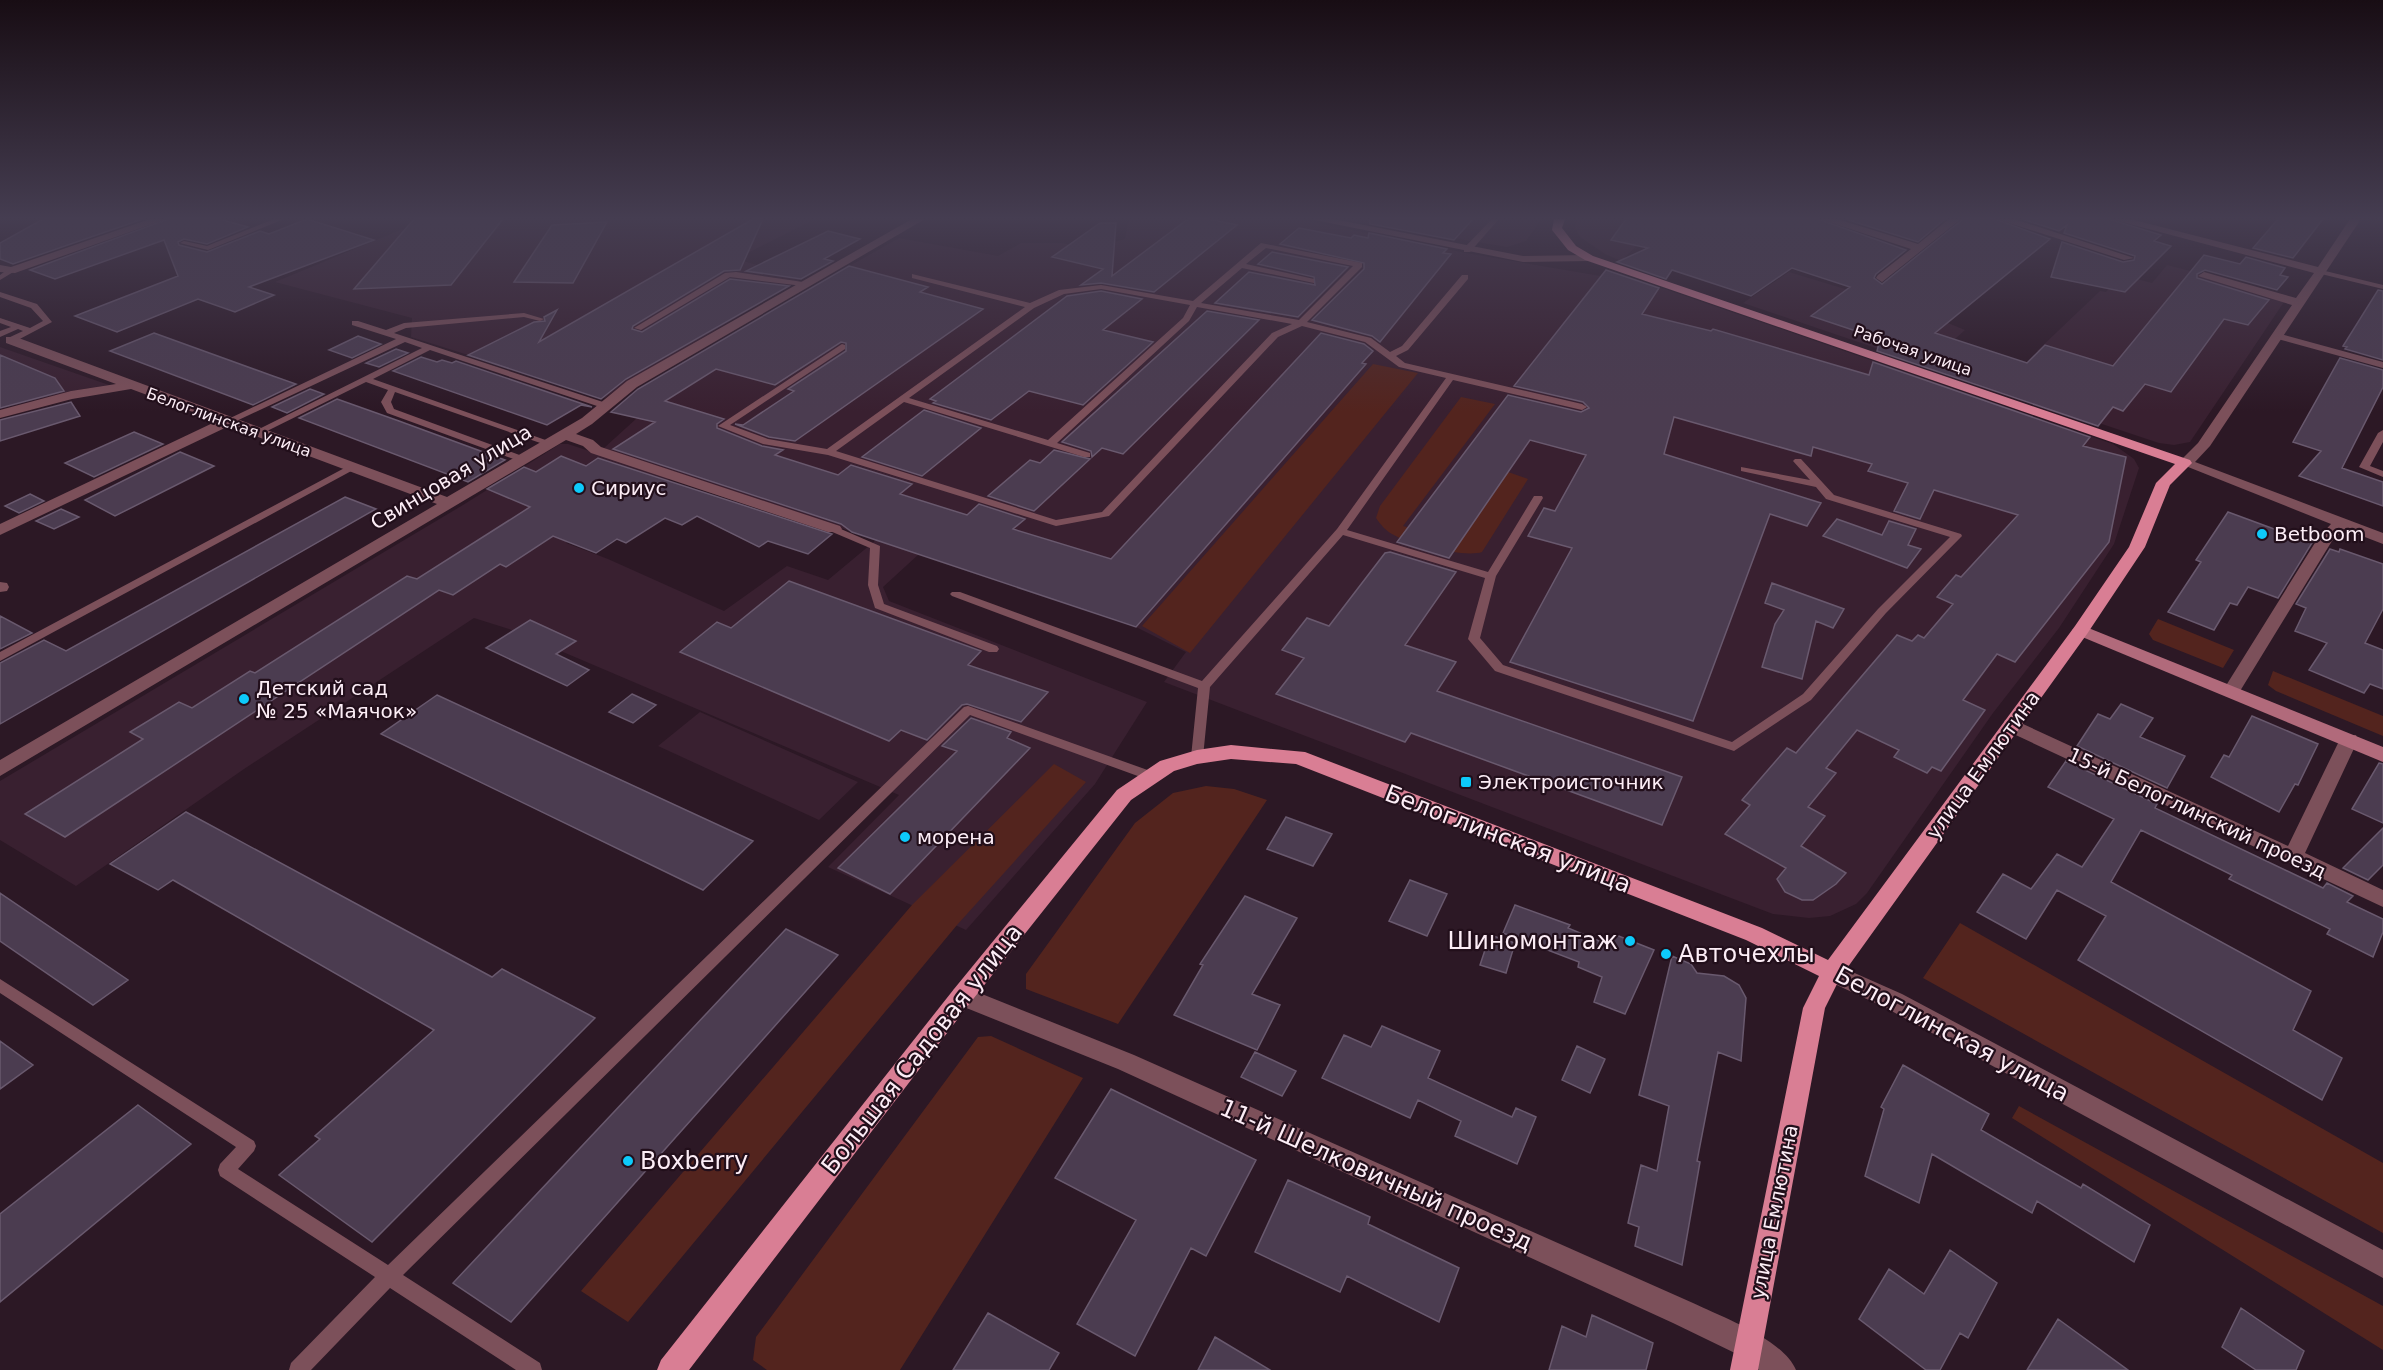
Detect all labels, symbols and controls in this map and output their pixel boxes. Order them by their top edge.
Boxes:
street label: Рабочая улица [1851,321,1974,380]
street label: Белоглинская улица [144,384,314,461]
street label: Свинцовая улица [366,419,536,535]
place label: Сириус [591,476,667,500]
marker: Сириус [572,481,586,495]
place label: Betboom [2274,522,2365,546]
marker: Betboom [2255,527,2269,541]
place label: Детский сад № 25 «Маячок» [256,676,417,723]
street label: улица Емлютина [1921,686,2045,844]
marker: Детский сад № 25 «Маячок» [237,692,251,706]
street label: 15-й Белоглинский проезд [2064,742,2330,884]
place label: Электроисточник [1478,770,1664,794]
marker: Электроисточник [1459,775,1473,789]
street label: Белоглинская улица [1381,779,1635,899]
place label: морена [917,825,995,849]
marker: морена [898,830,912,844]
street label: Большая Садовая улица [816,919,1028,1179]
place label: Шиномонтаж [1448,927,1618,955]
marker: Шиномонтаж [1623,934,1637,948]
place label: Авточехлы [1678,940,1815,968]
marker: Авточехлы [1659,947,1673,961]
street label: Белоглинская улица [1830,960,2074,1108]
street label: 11-й Шелковичный проезд [1216,1093,1536,1257]
street label: улица Емлютина [1745,1123,1803,1301]
place label: Boxberry [640,1147,748,1175]
marker: Boxberry [621,1154,635,1168]

